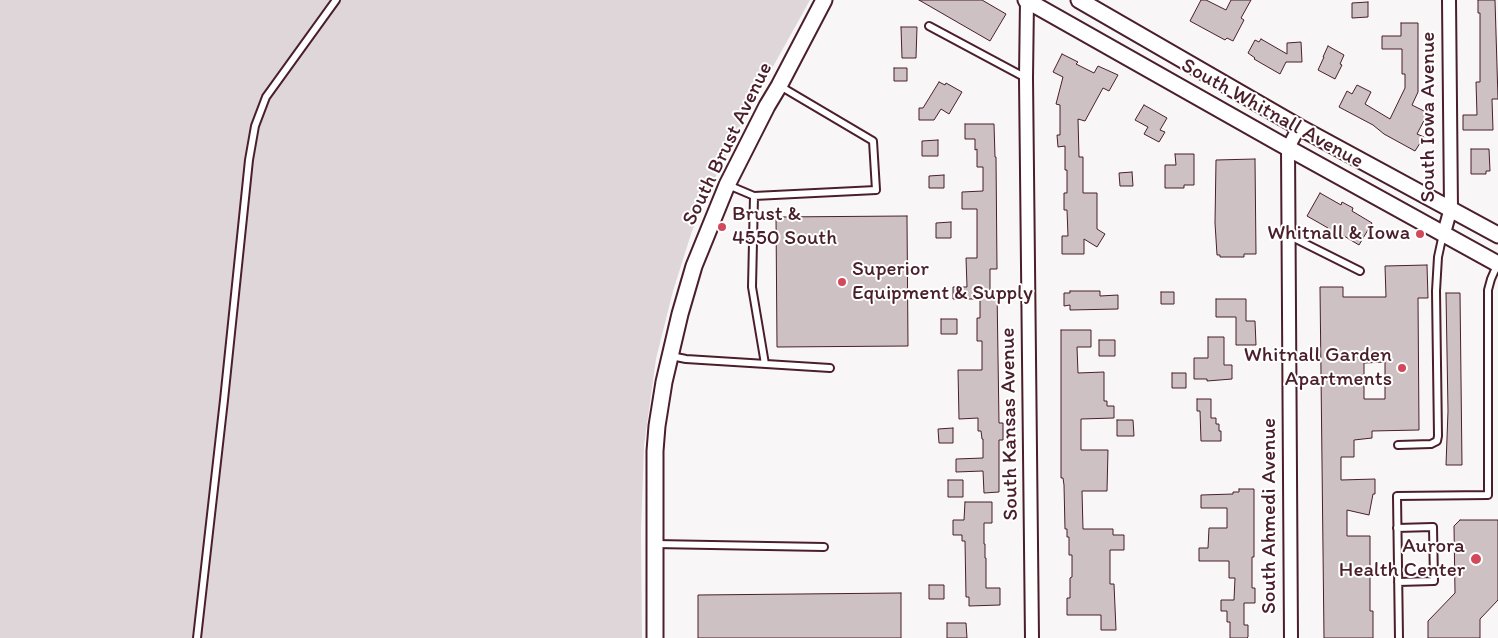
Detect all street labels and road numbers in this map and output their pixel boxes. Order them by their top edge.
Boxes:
street label: South Iowa Avenue [1416,32,1442,202]
street label: South Whitnall Avenue [1177,53,1367,175]
street label: South Brust Avenue [678,58,778,230]
street label: South Kansas Avenue [996,327,1024,521]
street label: South Ahmedi Avenue [1257,418,1283,614]

